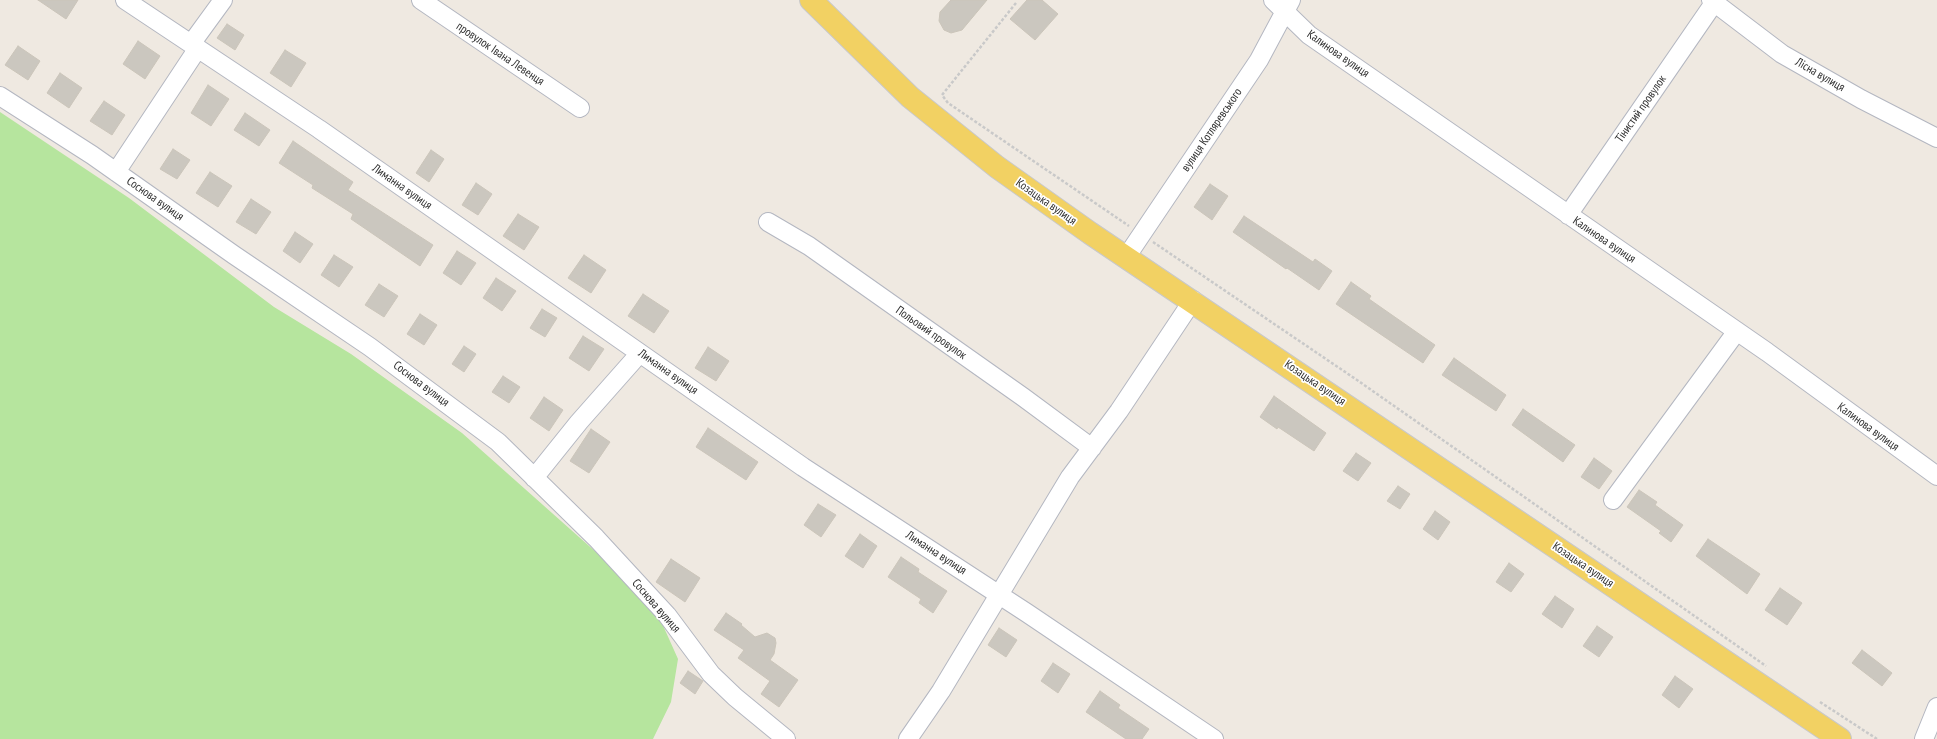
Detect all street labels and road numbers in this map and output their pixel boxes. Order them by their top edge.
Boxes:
street label: провулок Івана Левенця [453,19,547,89]
street label: Калинова вулиця [1304,27,1372,81]
street label: Лісна вулиця [1793,55,1847,95]
street label: Тінистий провулок [1613,73,1669,145]
street label: вулиця Котляревського [1179,86,1245,174]
street label: Лиманна вулиця [369,161,435,213]
street label: Соснова вулиця [124,174,186,224]
street label: Козацька вулиця [1013,176,1079,228]
street label: Калинова вулиця [1570,214,1638,266]
street label: Польовий провулок [893,303,969,363]
street label: Лиманна вулиця [635,346,701,398]
street label: Козацька вулиця [1282,357,1348,409]
street label: Соснова вулиця [390,358,452,410]
street label: Калинова вулиця [1834,400,1902,454]
street label: Лиманна вулиця [903,528,969,578]
street label: Козацька вулиця [1550,539,1616,591]
street label: Соснова вулиця [629,576,683,636]

